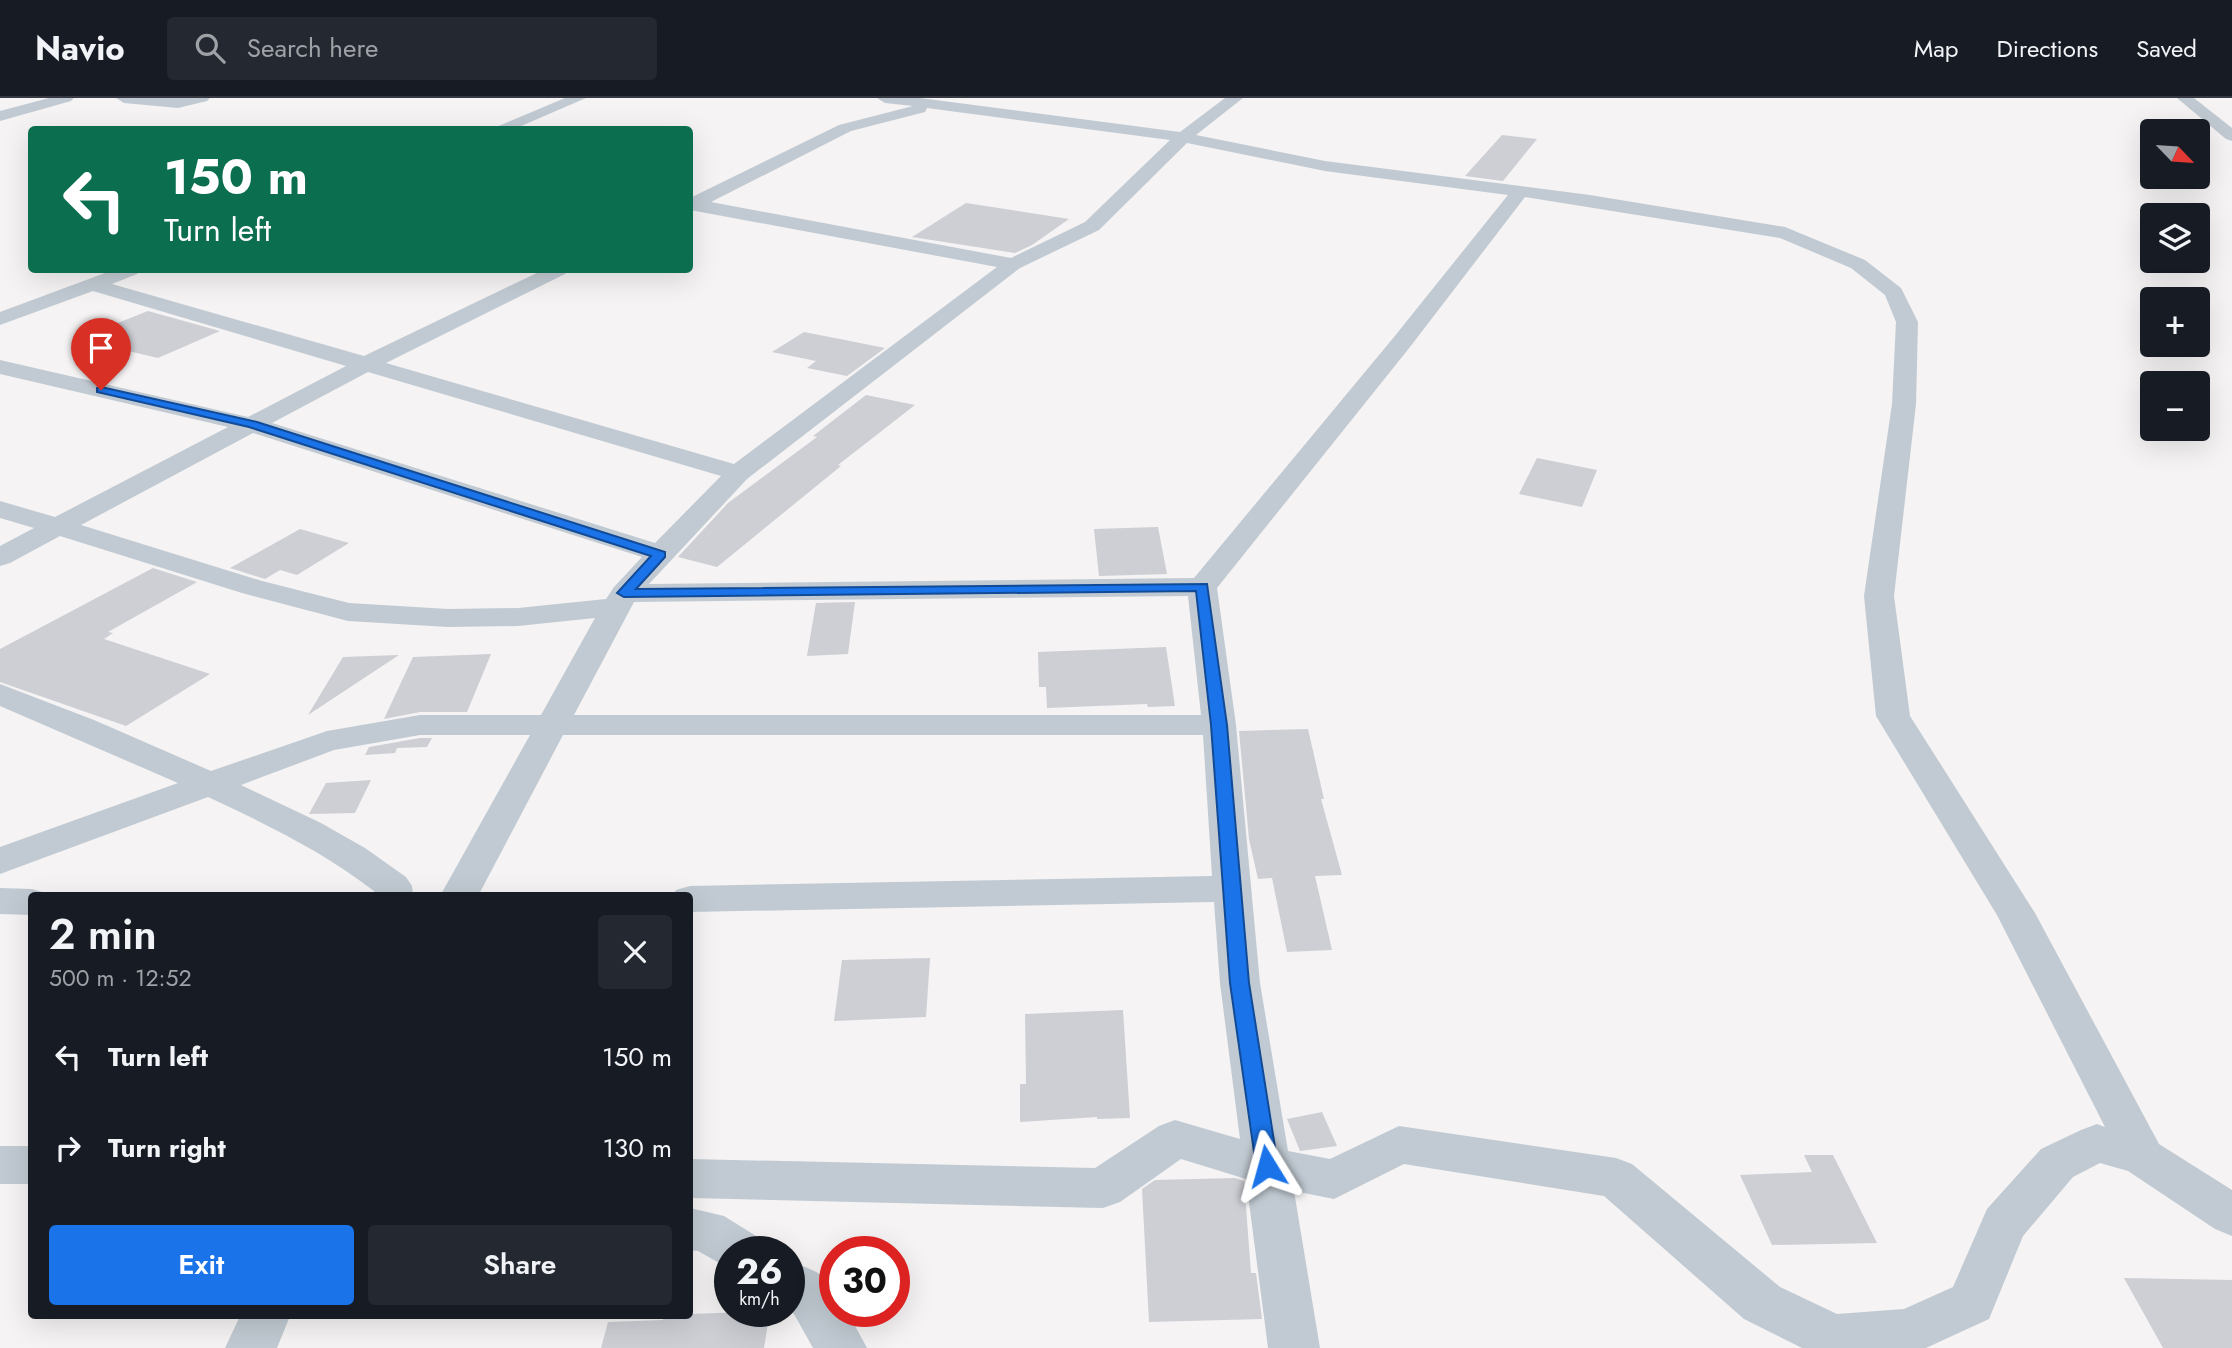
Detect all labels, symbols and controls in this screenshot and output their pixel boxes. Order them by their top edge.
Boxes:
search box [167,17,657,80]
text: Navio [35,25,125,72]
icon: search [191,29,229,67]
text: Search here [247,29,378,67]
text: Map [1914,31,1959,66]
text: Directions [1997,31,2098,66]
text: Saved [2136,31,2197,66]
north arrow [2140,119,2210,189]
map controls [2140,119,2210,441]
text: 150 m [164,142,308,212]
icon: left [49,154,140,245]
button: layers [2140,203,2210,273]
text: Turn left [164,207,271,253]
button: + [2140,287,2210,357]
pin [71,318,131,390]
icon: arrive [82,329,120,367]
button: − [2140,371,2210,441]
text: 2 min [49,904,157,965]
button: close [598,915,672,989]
text: 500 m · 12:52 [49,961,192,995]
icon: left [49,1038,87,1076]
text: Turn left [108,1038,208,1076]
text: 150 m [602,1038,672,1076]
icon: right [49,1129,87,1167]
text: Turn right [108,1129,226,1167]
text: 130 m [602,1129,672,1167]
position arrow [1230,1129,1304,1203]
button: Exit [49,1225,354,1305]
button: Share [368,1225,672,1305]
speed limit sign: 30 [819,1236,910,1327]
text: 26 [736,1247,783,1297]
text: km/h [739,1286,780,1312]

